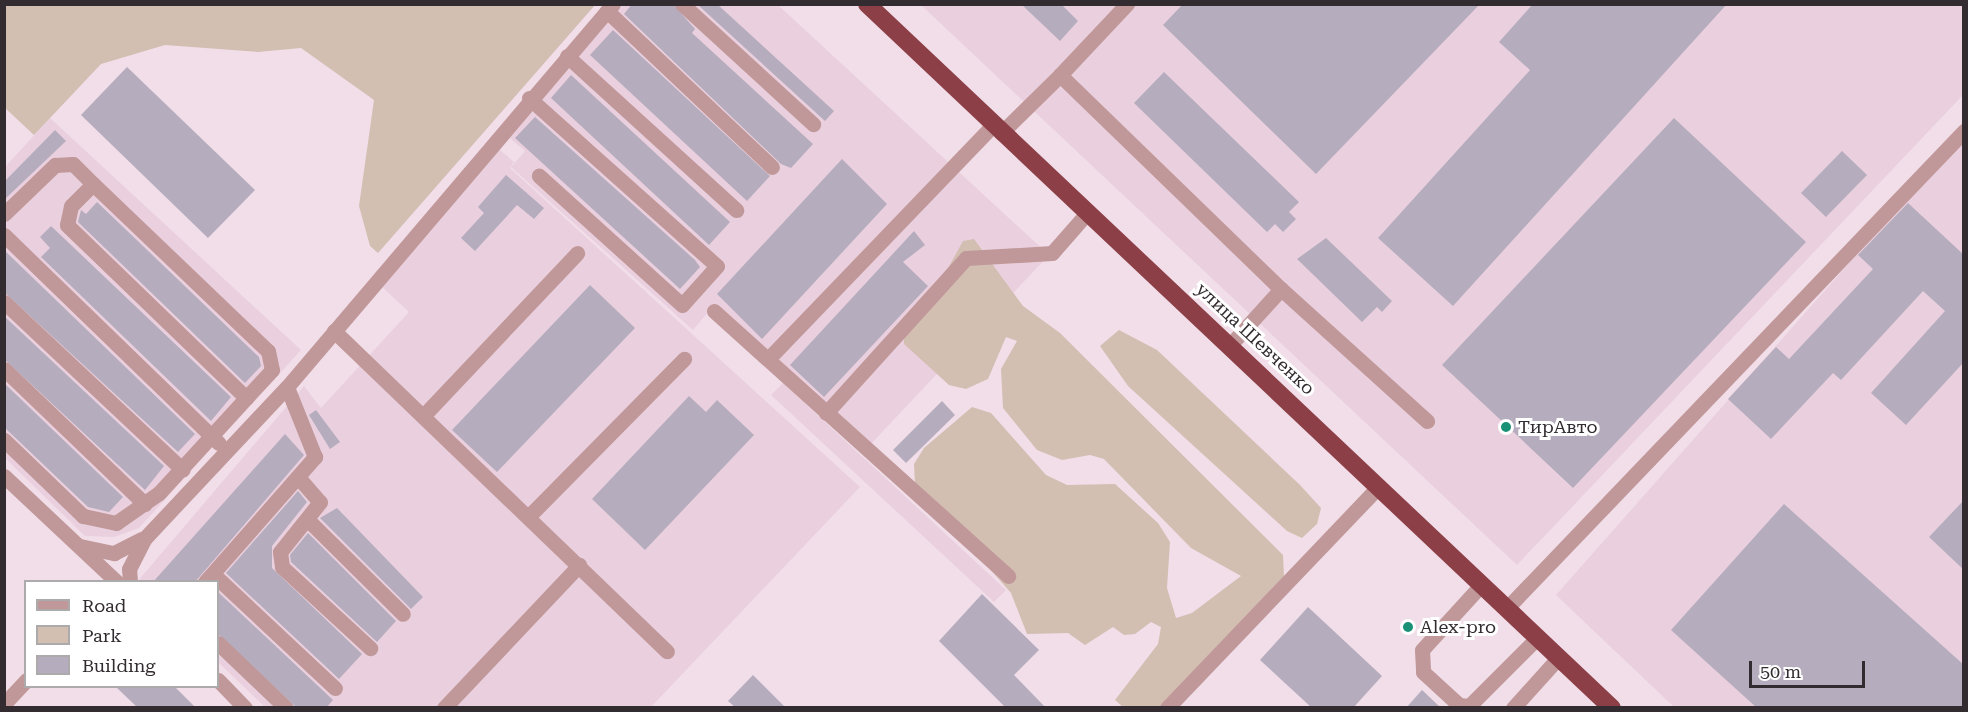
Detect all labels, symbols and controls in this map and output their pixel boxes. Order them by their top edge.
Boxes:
street label: улица Шевченко [1191,278,1319,400]
place label: ТирАвто [1518,416,1598,438]
marker: ТирАвто [1499,420,1513,434]
legend [24,580,219,688]
text: Road [82,595,126,616]
place label: Alex-pro [1420,616,1496,638]
marker: Alex-pro [1401,620,1415,634]
text: Park [82,625,122,646]
scale bar [1752,649,1868,687]
text: Building [82,655,156,676]
text: 50 m [1760,661,1801,682]

